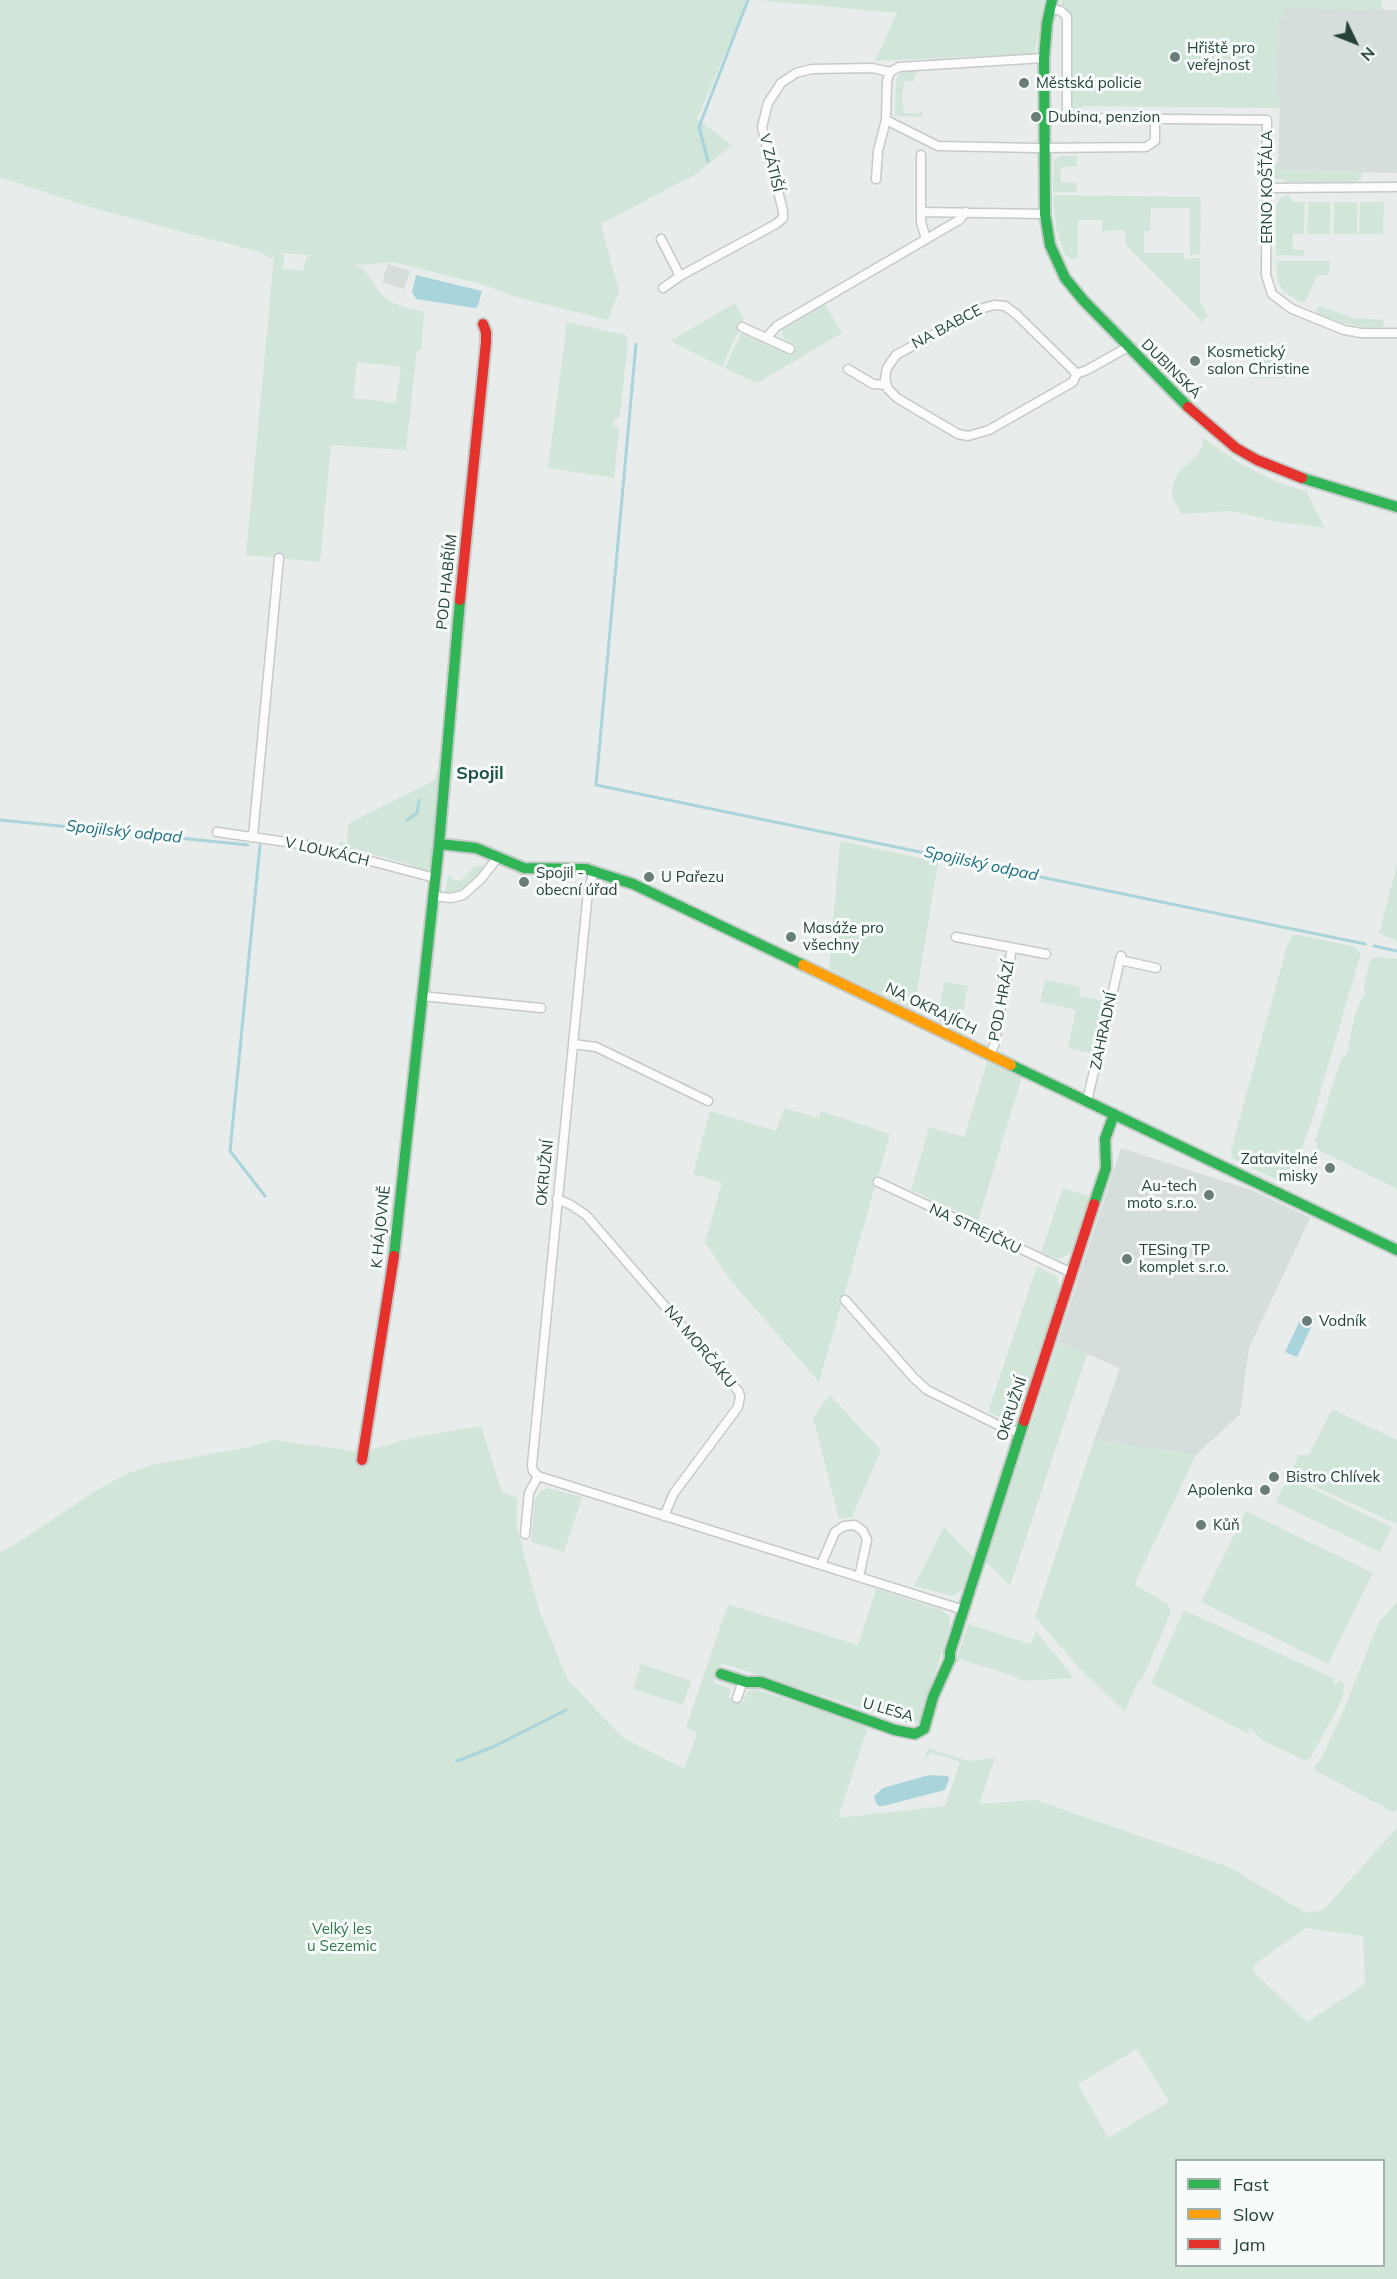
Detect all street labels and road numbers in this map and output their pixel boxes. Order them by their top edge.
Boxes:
street label: ERNO KOŠŤÁLA [1258,130,1276,244]
street label: V ZÁTIŠÍ [755,132,787,194]
street label: NA BABCE [909,301,985,353]
street label: DUBINSKÁ [1137,335,1205,403]
street label: POD HABŘÍM [433,533,461,631]
street label: V LOUKÁCH [283,834,371,870]
street label: POD HRÁZÍ [985,959,1019,1043]
street label: NA OKRAJÍCH [882,979,980,1039]
street label: ZAHRADNÍ [1087,991,1121,1071]
street label: OKRUŽNÍ [533,1139,557,1207]
street label: K HÁJOVNĚ [368,1185,394,1269]
street label: NA STREJČKU [926,1200,1024,1258]
street label: NA MORČÁKU [660,1302,740,1392]
street label: OKRUŽNÍ [993,1375,1031,1443]
street label: U LESA [861,1694,915,1726]

